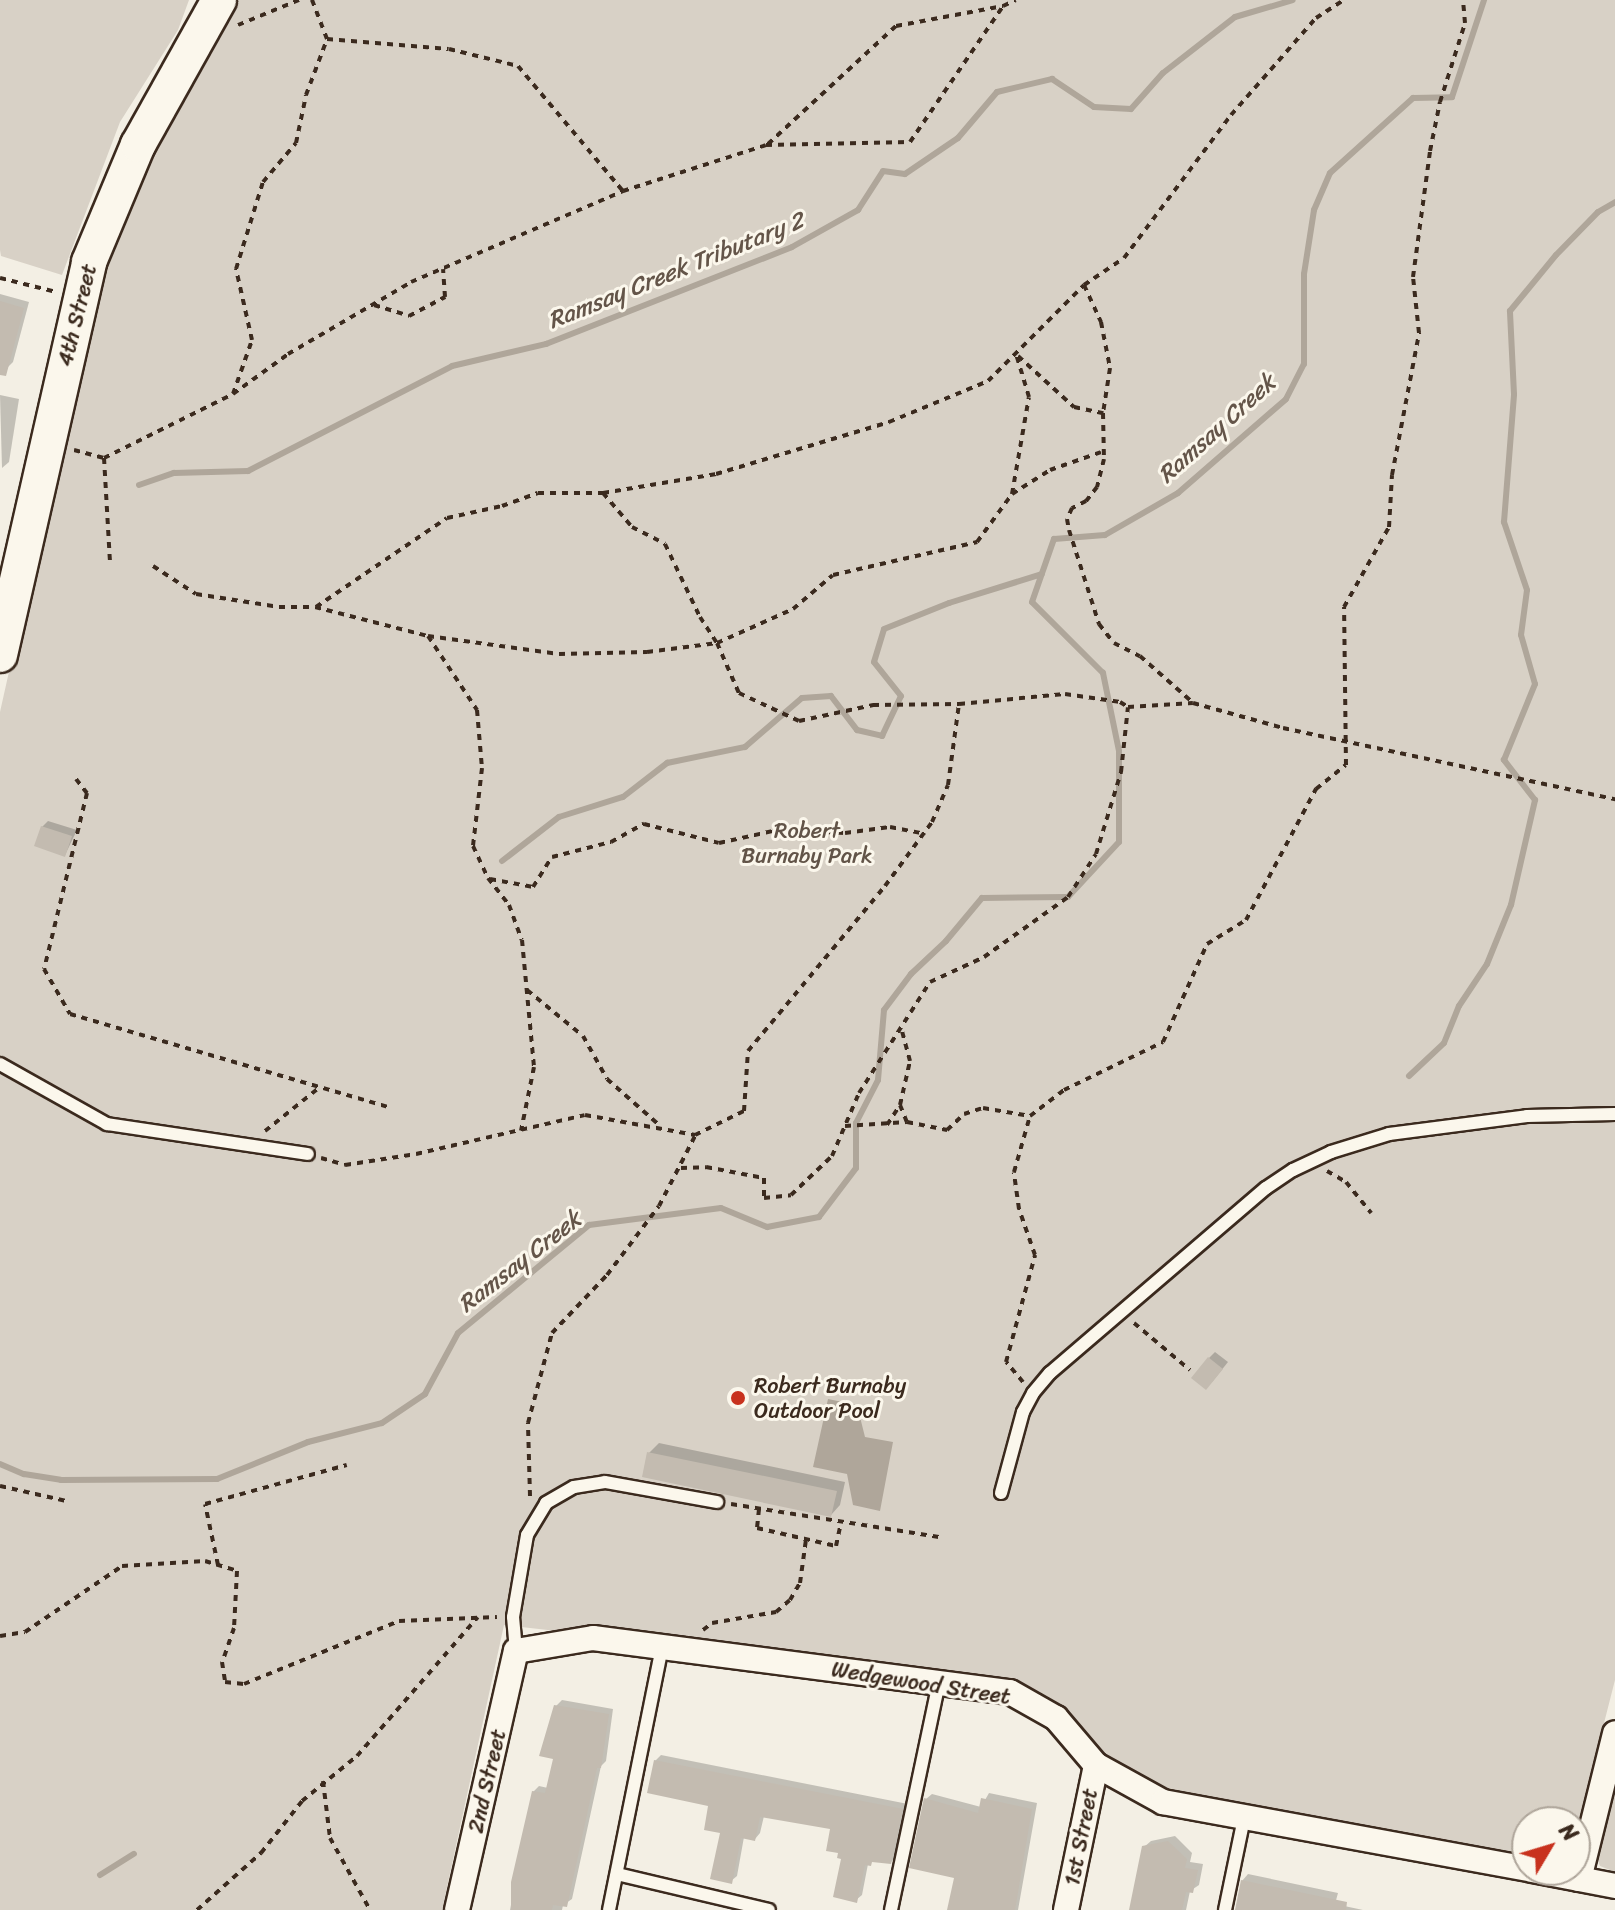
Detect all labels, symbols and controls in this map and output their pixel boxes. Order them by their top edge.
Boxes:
water label: Ramsay Creek Tributary 2 [544,207,808,335]
street label: 4th Street [52,261,102,369]
water label: Ramsay Creek [1152,368,1282,490]
park label: Robert Burnaby Park [741,817,873,868]
water label: Ramsay Creek [452,1205,588,1319]
place label: Robert Burnaby Outdoor Pool [754,1372,906,1424]
marker: Robert Burnaby Outdoor Pool [729,1389,747,1407]
street label: Wedgewood Street [830,1656,1012,1710]
street label: 2nd Street [462,1726,512,1836]
street label: 1st Street [1059,1786,1103,1888]
north arrow [1511,1806,1591,1886]
text: N [1549,1814,1589,1850]

